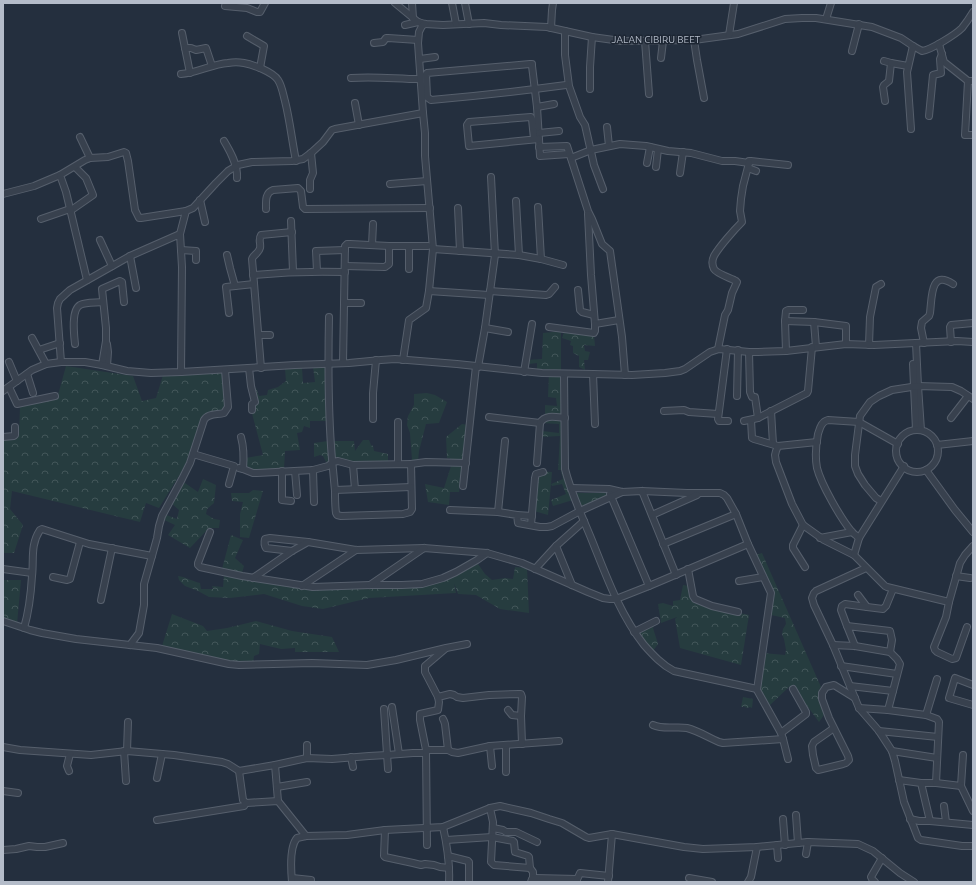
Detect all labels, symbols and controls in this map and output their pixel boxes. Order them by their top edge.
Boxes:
street label: JALAN CIBIRU BEET [612,34,701,45]

